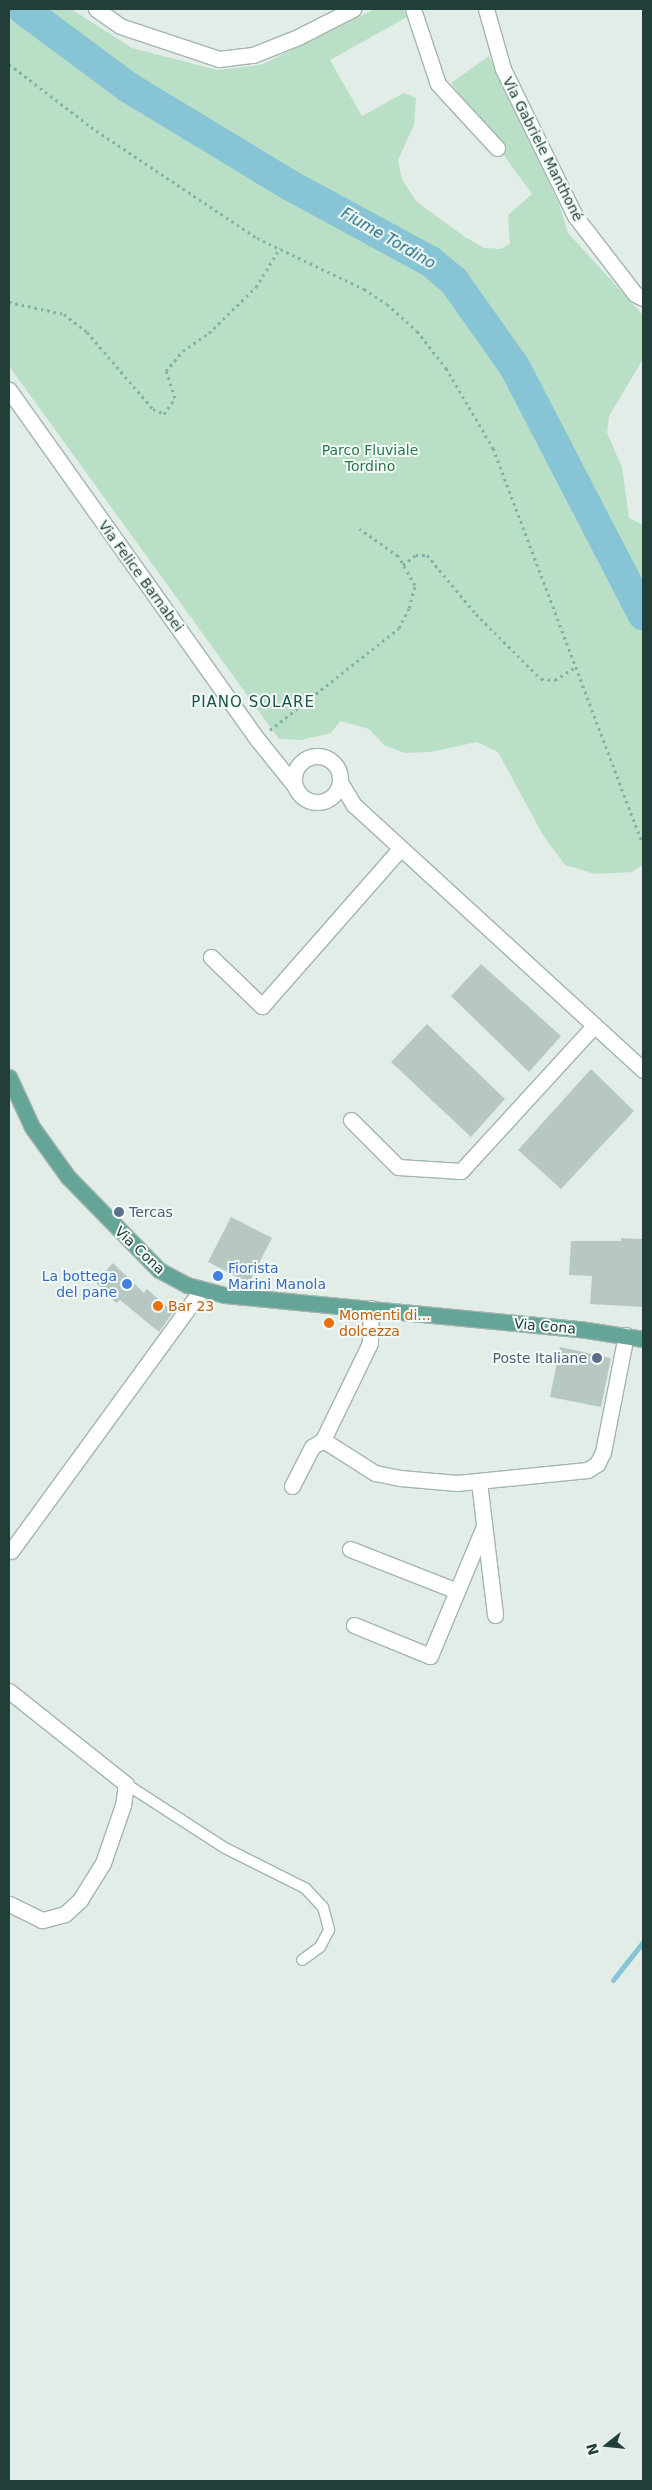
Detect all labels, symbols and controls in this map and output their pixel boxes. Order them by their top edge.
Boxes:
street label: Via Gabriele Manthoné [499,74,587,224]
water label: Fiume Tordino [338,205,438,273]
park label: Parco Fluviale Tordino [322,442,418,474]
street label: Via Felice Barnabei [95,517,187,635]
district label: PIANO SOLARE [190,694,316,712]
place label: Tercas [129,1204,173,1220]
marker: Tercas [113,1206,125,1218]
street label: Via Cona [112,1223,168,1277]
place label: Fiorista Marini Manola [228,1260,326,1292]
place label: La bottega del pane [42,1268,117,1300]
marker: Fiorista Marini Manola [212,1270,224,1282]
marker: La bottega del pane [121,1278,133,1290]
place label: Bar 23 [168,1298,214,1314]
marker: Bar 23 [152,1300,164,1312]
place label: Momenti di... dolcezza [339,1307,431,1340]
street label: Via Cona [513,1315,577,1337]
marker: Momenti di... dolcezza [323,1317,335,1329]
place label: Poste Italiane [493,1350,587,1366]
marker: Poste Italiane [591,1352,603,1364]
north arrow [582,2420,632,2470]
text: N [583,2441,602,2457]

